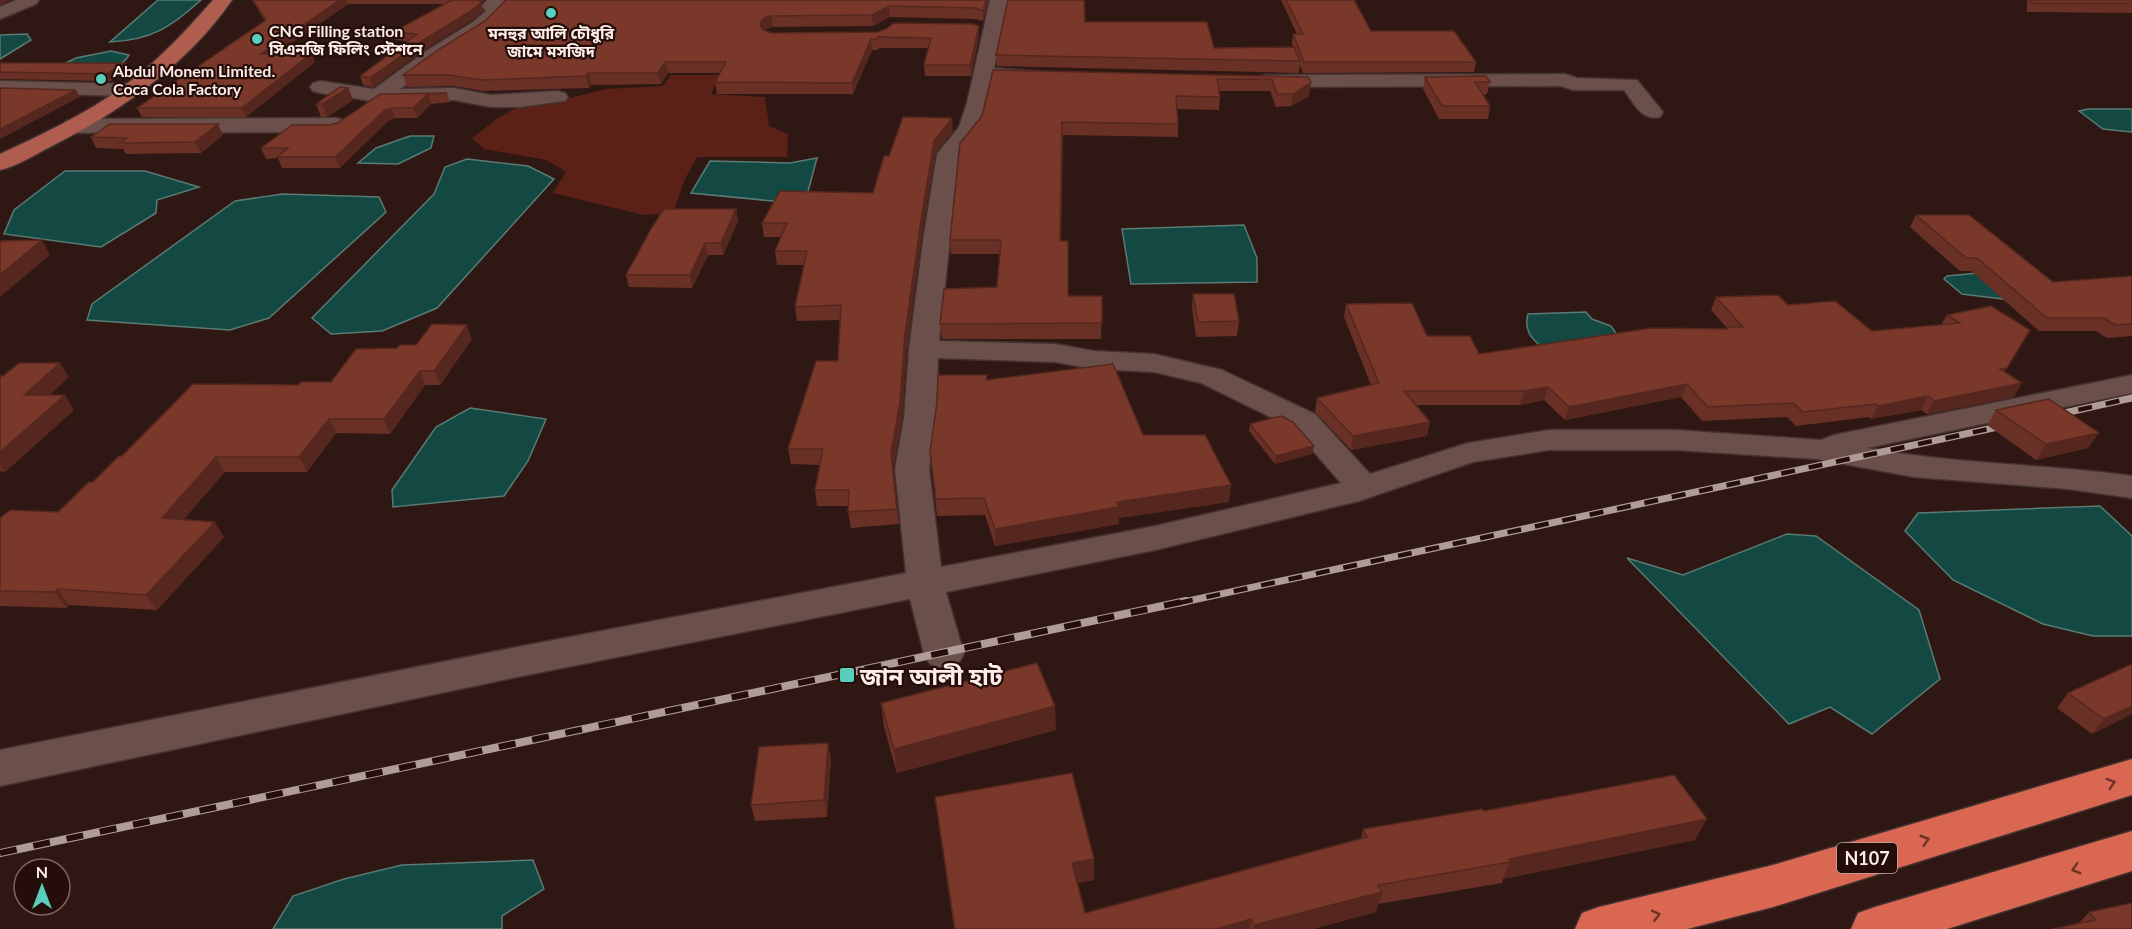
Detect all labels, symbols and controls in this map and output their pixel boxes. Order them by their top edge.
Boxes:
marker: মনহুর আলি চৌধুরি জামে মসজিদ [544,6,558,20]
place label: CNG Filling station সিএনজি ফিলিং স্টেশনে [268,21,424,58]
place label: মনহুর আলি চৌধুরি জামে মসজিদ [487,23,614,60]
marker: CNG Filling station সিএনজি ফিলিং স্টেশনে [250,32,264,46]
place label: Abdul Monem Limited. Coca Cola Factory [112,61,275,98]
marker: Abdul Monem Limited. Coca Cola Factory [94,72,108,86]
place label: জান আলী হাট [859,661,1003,690]
marker: জান আলী হাট [838,666,856,684]
one-way arrow [2105,778,2116,790]
one-way arrow [1919,835,1930,847]
road number: N107 [1837,843,1897,873]
north arrow [12,857,72,917]
text: N [36,862,48,881]
one-way arrow [2071,862,2082,874]
one-way arrow [1651,909,1661,922]

